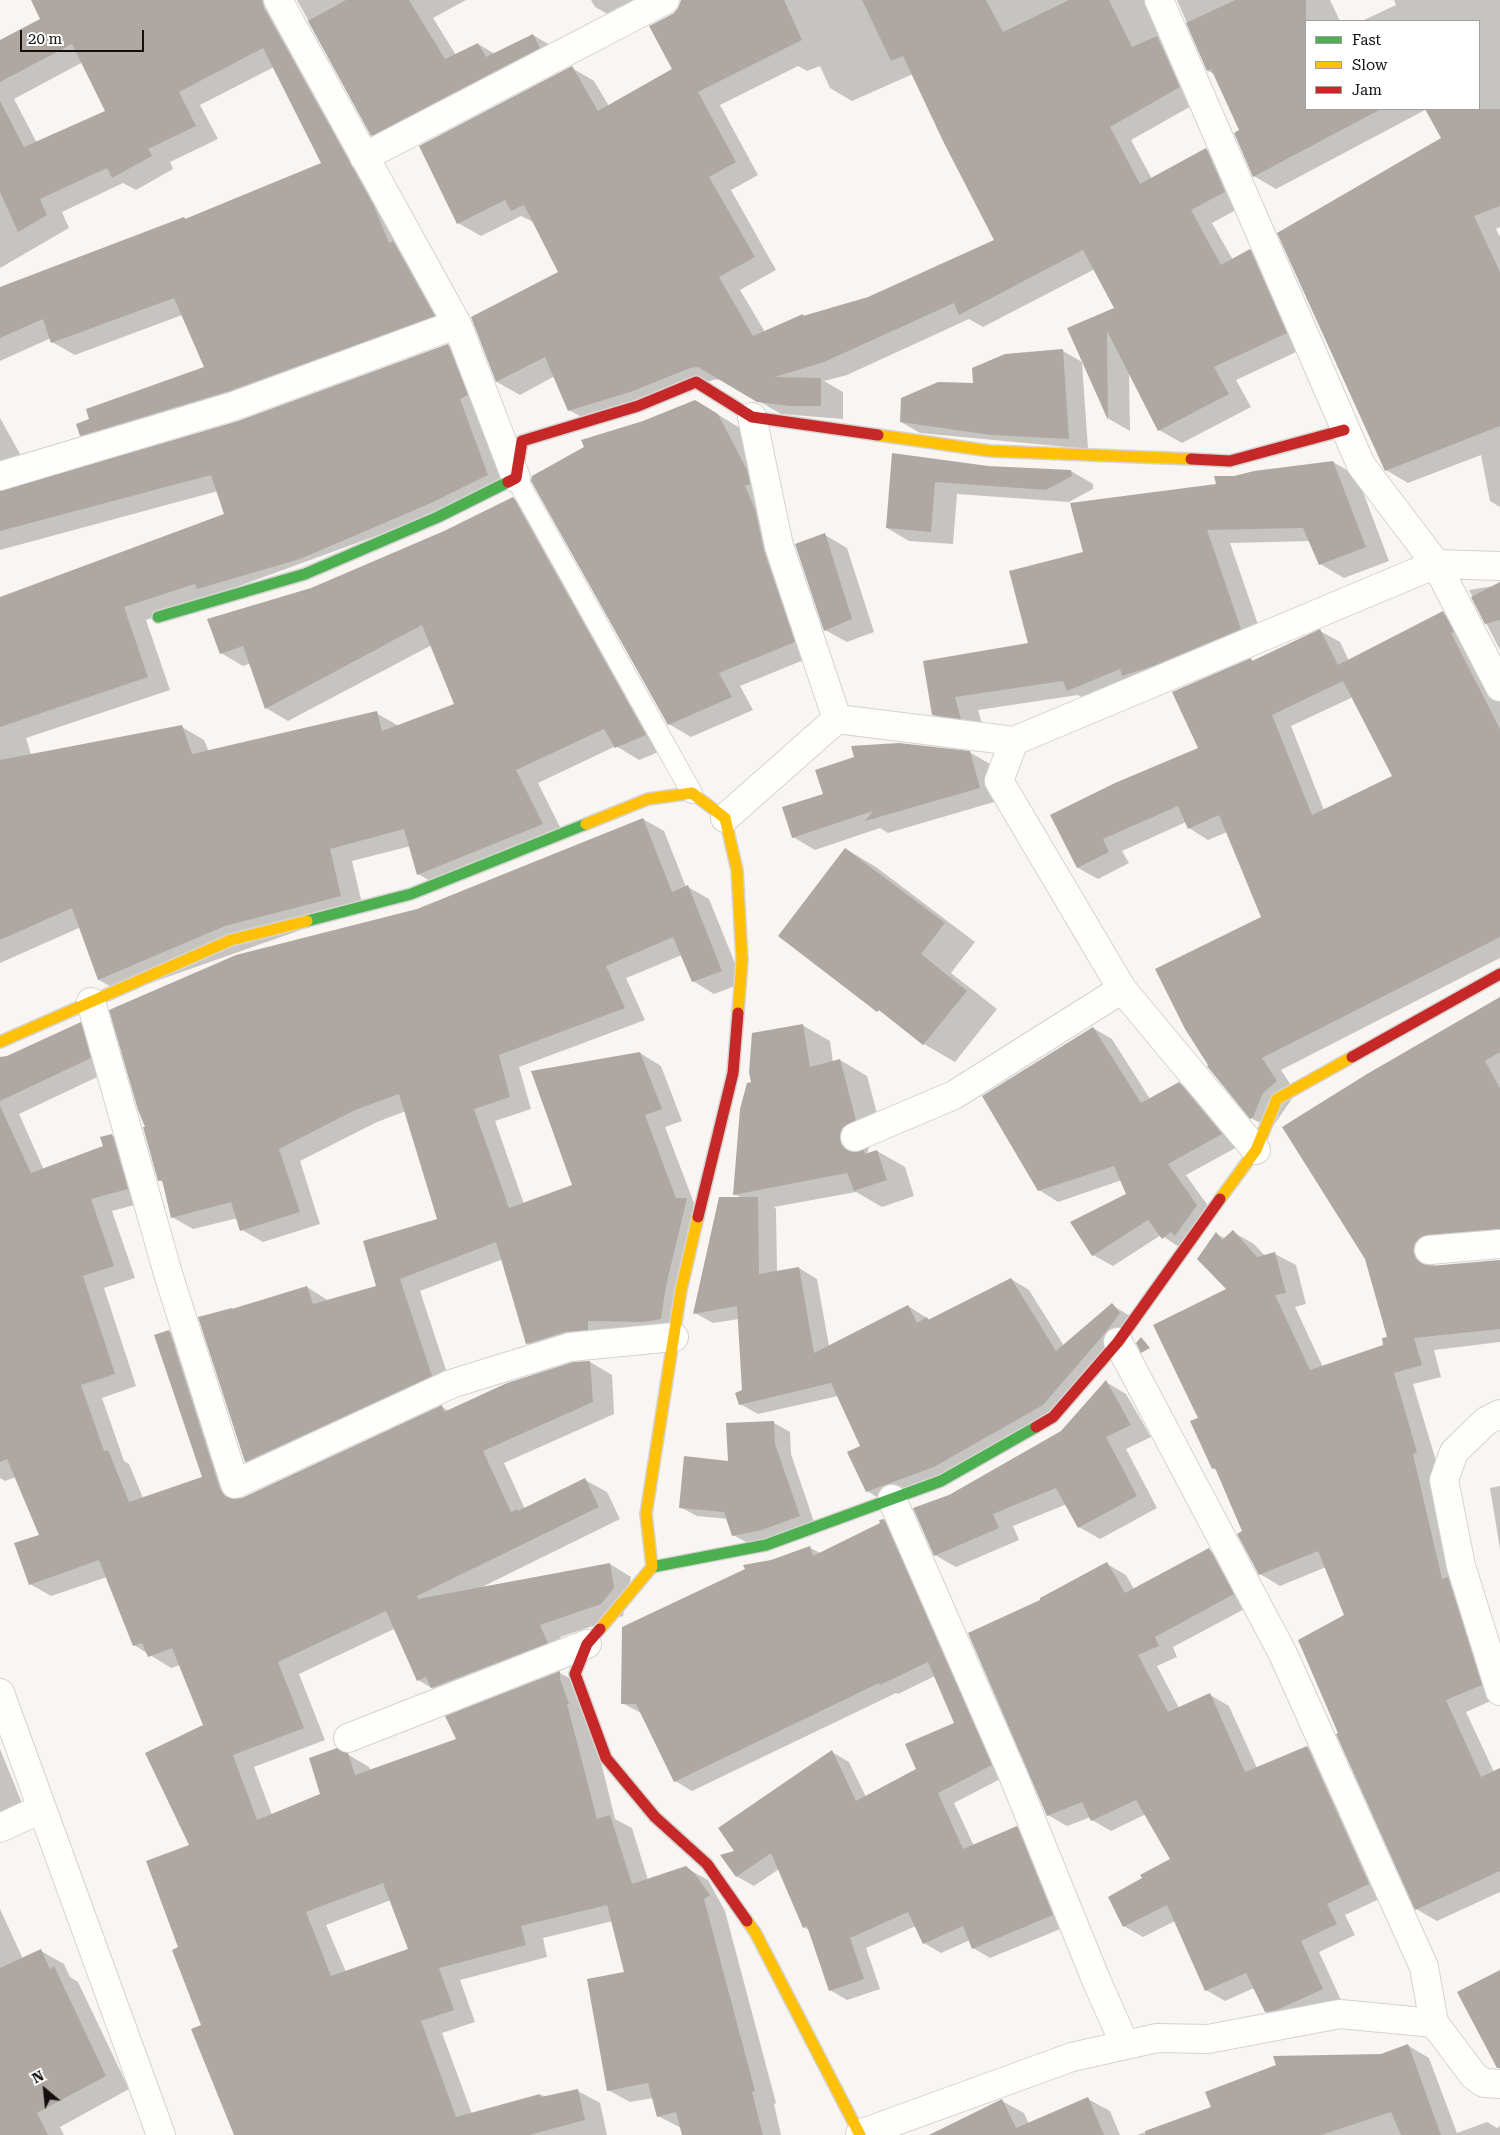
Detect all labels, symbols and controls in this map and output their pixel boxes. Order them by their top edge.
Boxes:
scale bar [22,20,146,52]
legend [1305,20,1480,110]
text: 20 m [28,30,62,48]
text: Fast [1352,31,1381,49]
text: Slow [1352,56,1387,74]
text: Jam [1352,81,1382,99]
north arrow [20,2065,70,2115]
text: N [29,2067,46,2086]

